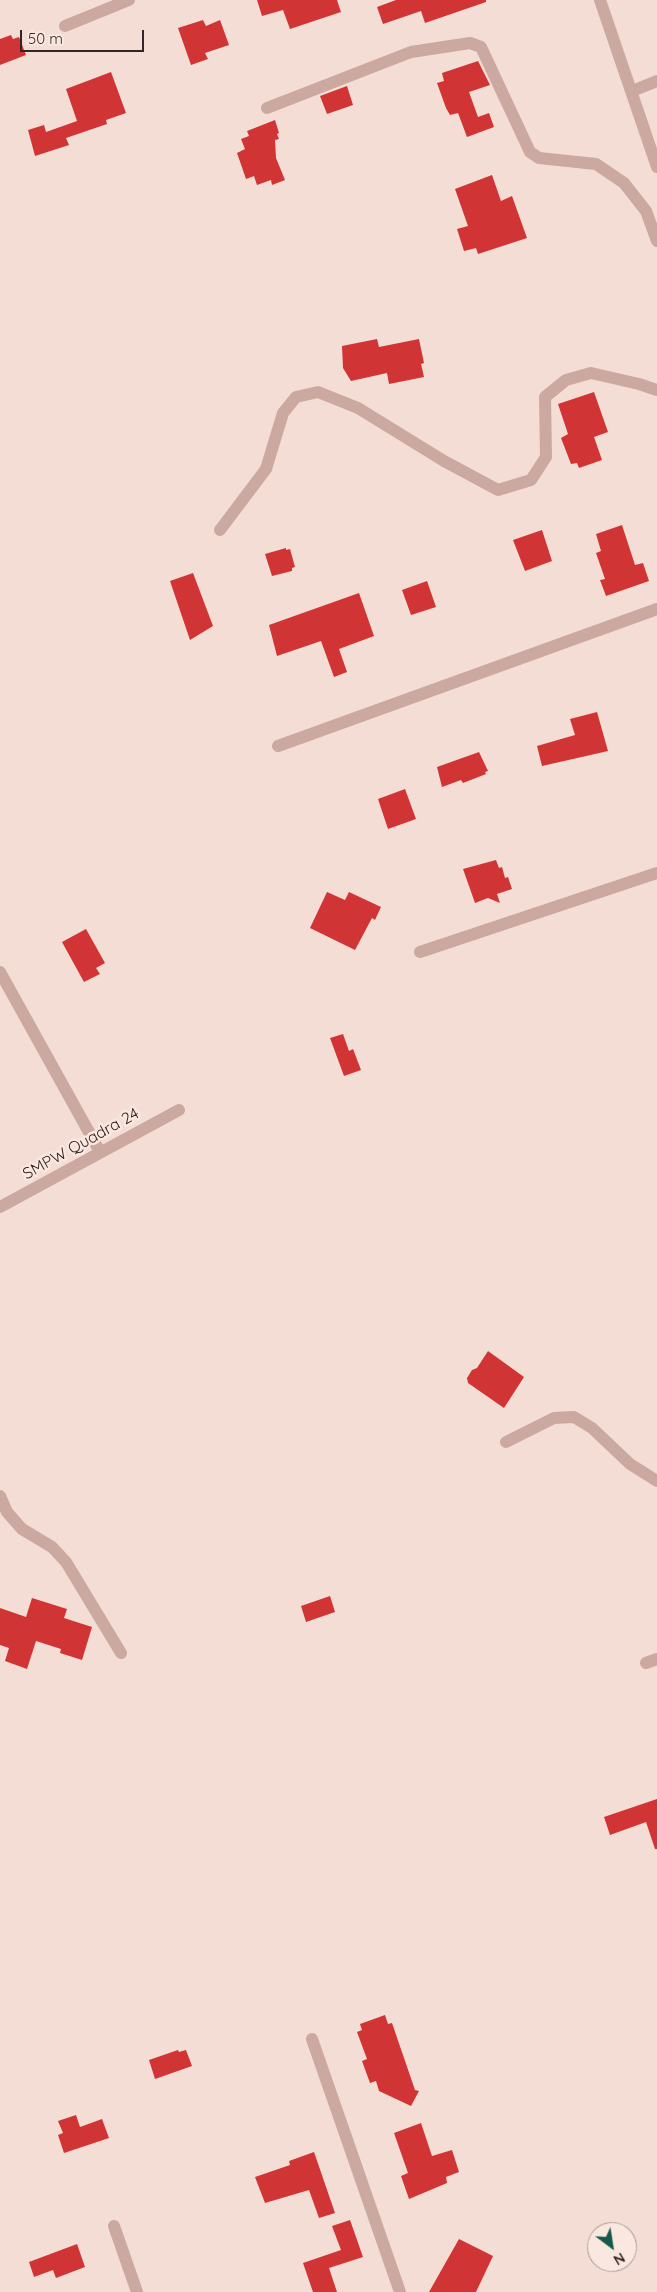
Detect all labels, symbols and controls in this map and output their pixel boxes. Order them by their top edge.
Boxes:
scale bar [22,20,146,52]
text: 50 m [28,29,63,48]
street label: SMPW Quadra 24 [20,1104,142,1184]
north arrow [587,2222,637,2272]
text: N [610,2249,628,2269]

